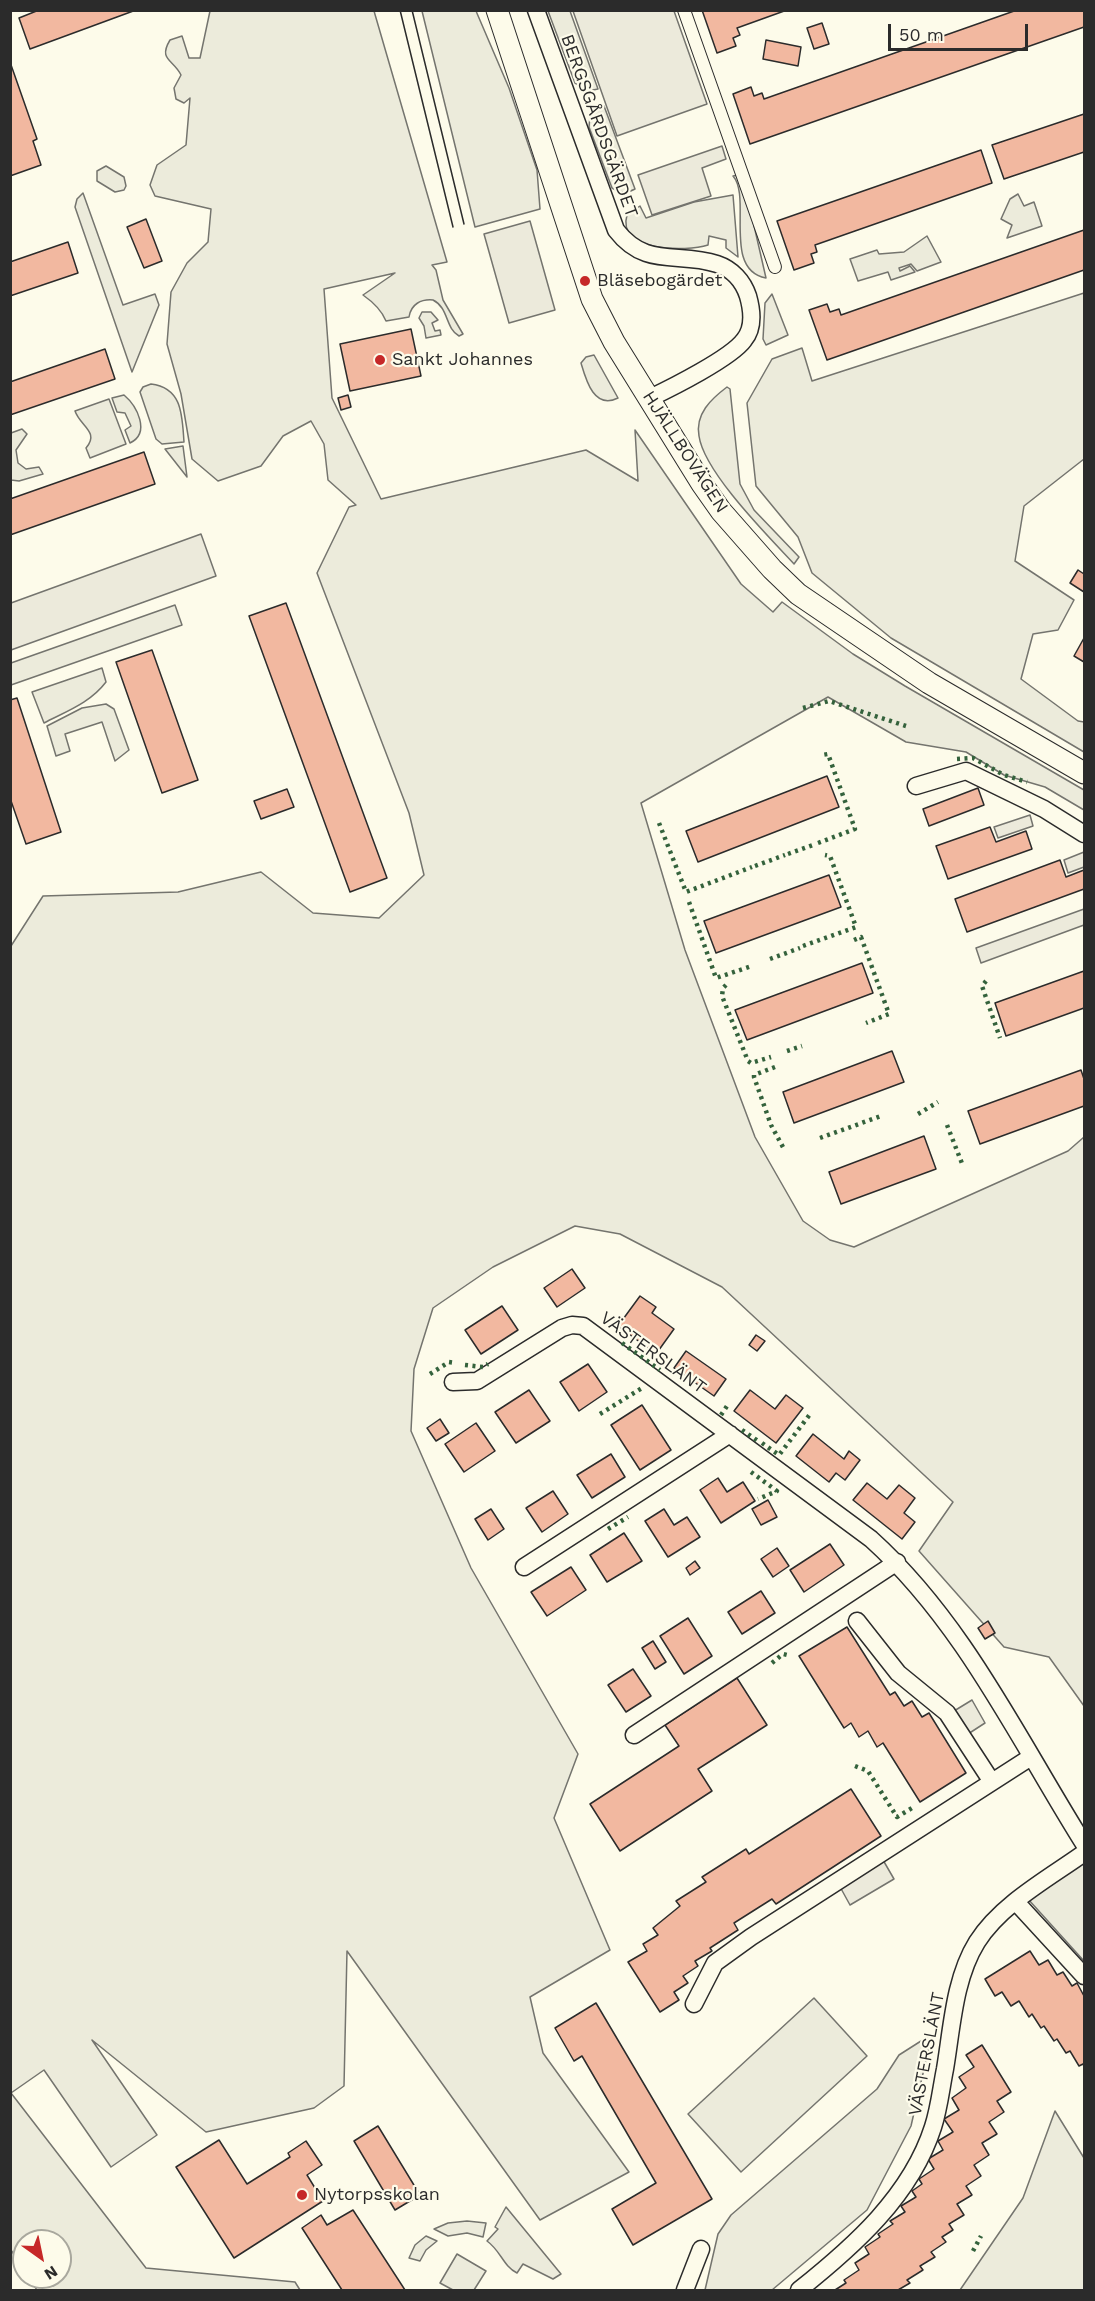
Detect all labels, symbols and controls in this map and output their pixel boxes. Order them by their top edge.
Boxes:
scale bar [891,12,1030,50]
text: 50 m [899,24,944,45]
street label: BERGSGÅRDSGÄRDET [556,31,642,221]
place label: Bläsebogärdet [597,270,722,292]
marker: Bläsebogärdet [578,274,592,288]
place label: Sankt Johannes [392,349,533,371]
marker: Sankt Johannes [373,353,387,367]
street label: HJÄLLBOVÄGEN [638,387,732,517]
street label: VÄSTERSLÄNT [596,1307,710,1399]
street label: VÄSTERSLÄNT [904,1990,950,2118]
place label: Nytorpsskolan [314,2184,440,2206]
marker: Nytorpsskolan [295,2188,309,2202]
north arrow [12,2229,72,2289]
text: N [41,2262,61,2284]

